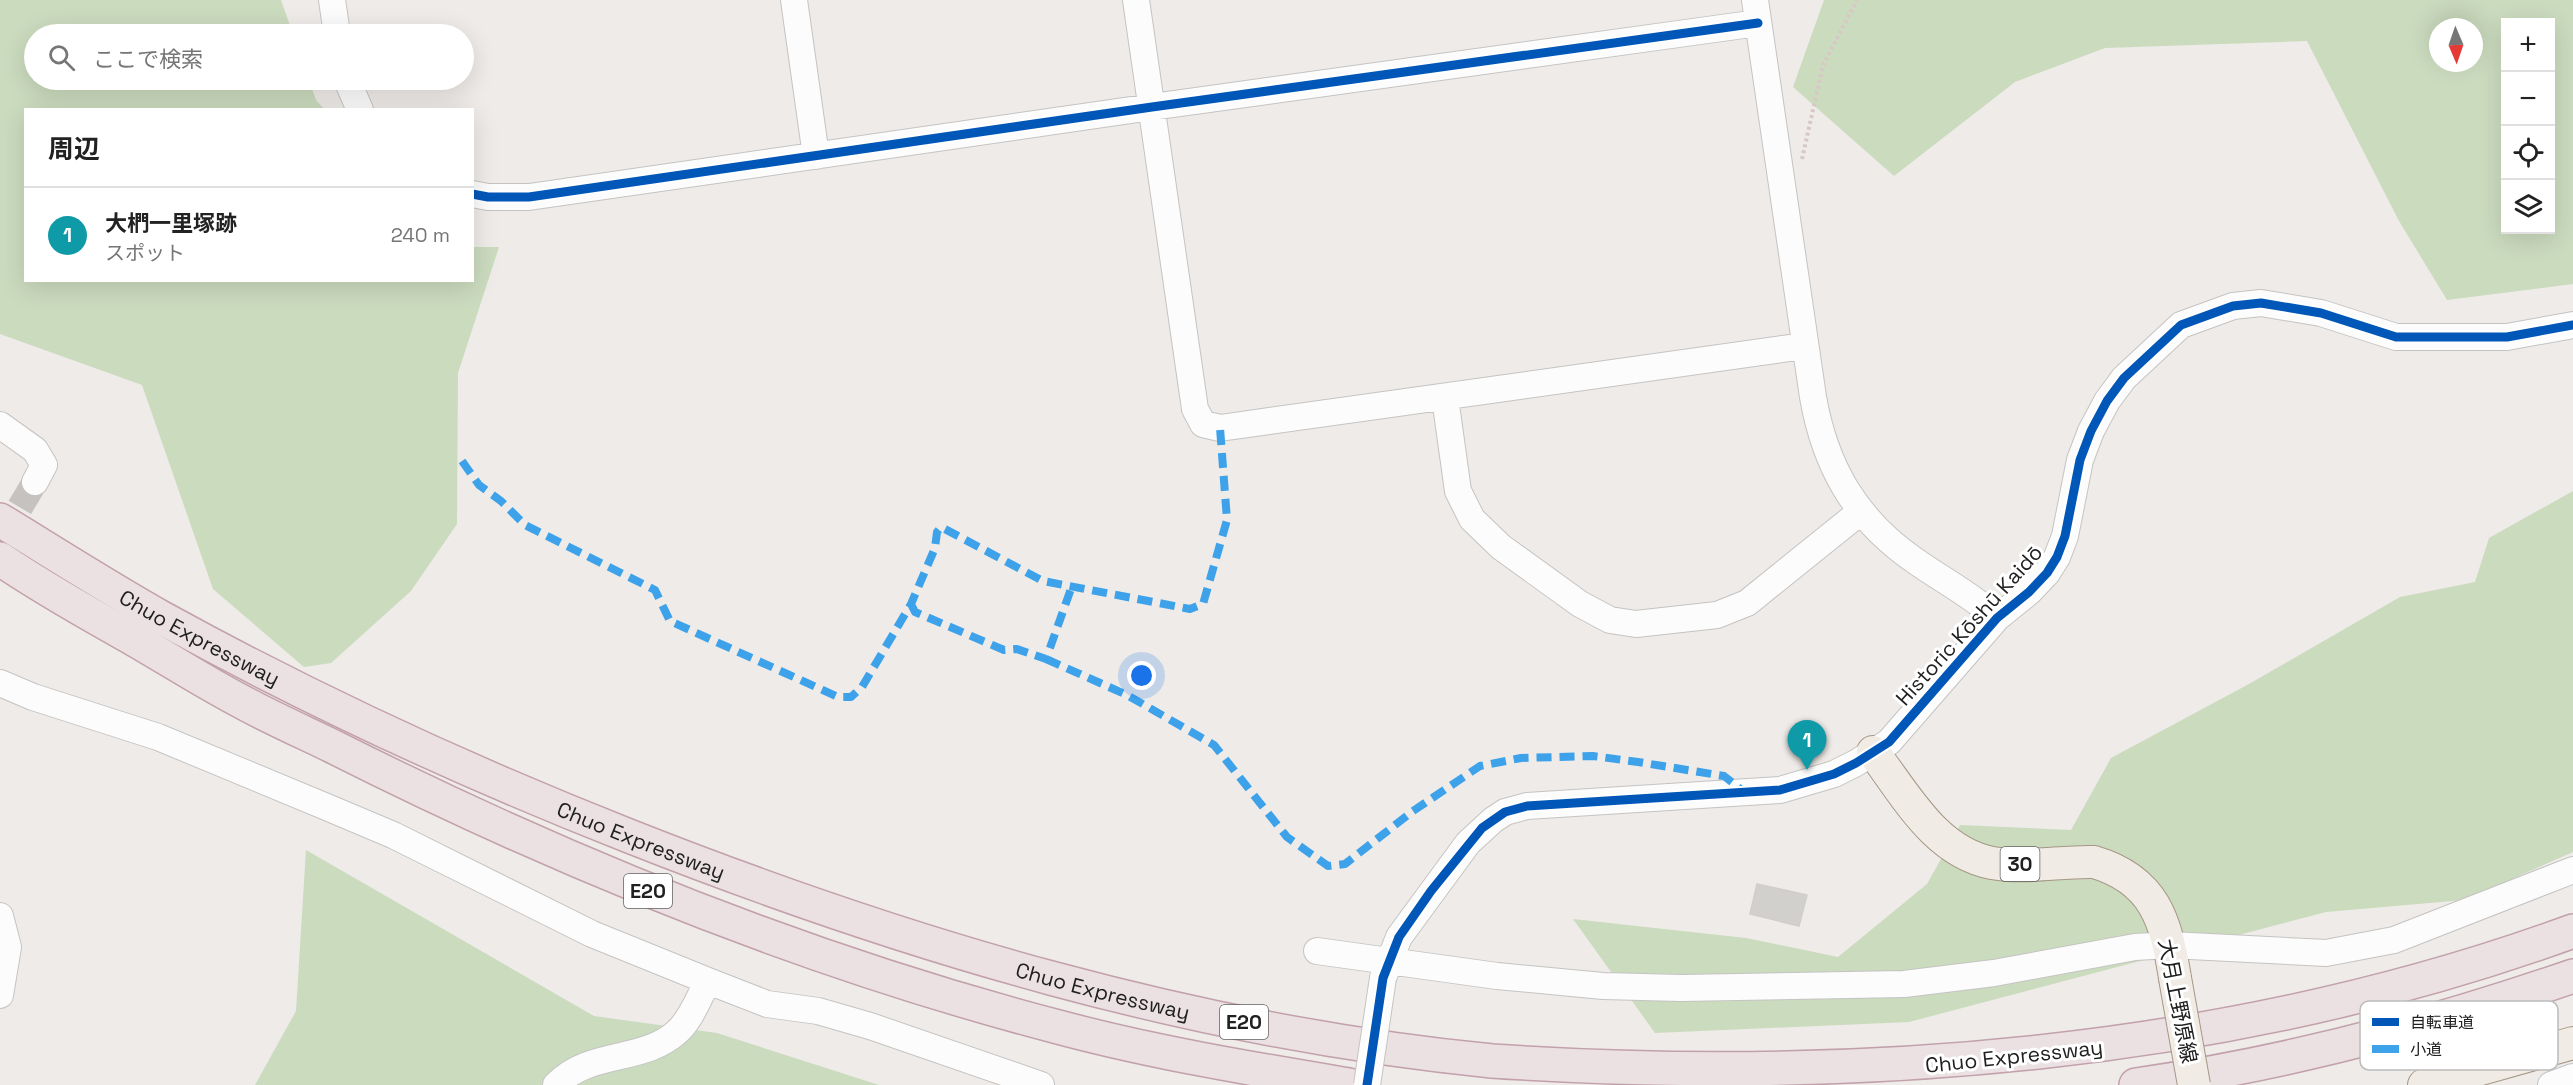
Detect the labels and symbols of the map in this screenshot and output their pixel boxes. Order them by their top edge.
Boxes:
north arrow [2429,18,2483,72]
street label: Historic Kōshū Kaidō [1890,539,2048,711]
street label: Chuo Expressway [115,583,285,692]
your location [1127,661,1156,690]
pin: 1 [1788,720,1826,770]
street label: Chuo Expressway [553,795,729,885]
road number: 30 [2000,847,2040,881]
road number: E20 [624,874,672,908]
street label: 大月上野原線 [2153,937,2203,1065]
street label: Chuo Expressway [1013,956,1192,1025]
legend [2360,1001,2558,1070]
road number: E20 [1220,1005,1268,1039]
text: 自転車道 [2410,1012,2474,1033]
street label: Chuo Expressway [1924,1033,2104,1079]
text: 小道 [2410,1039,2442,1060]

